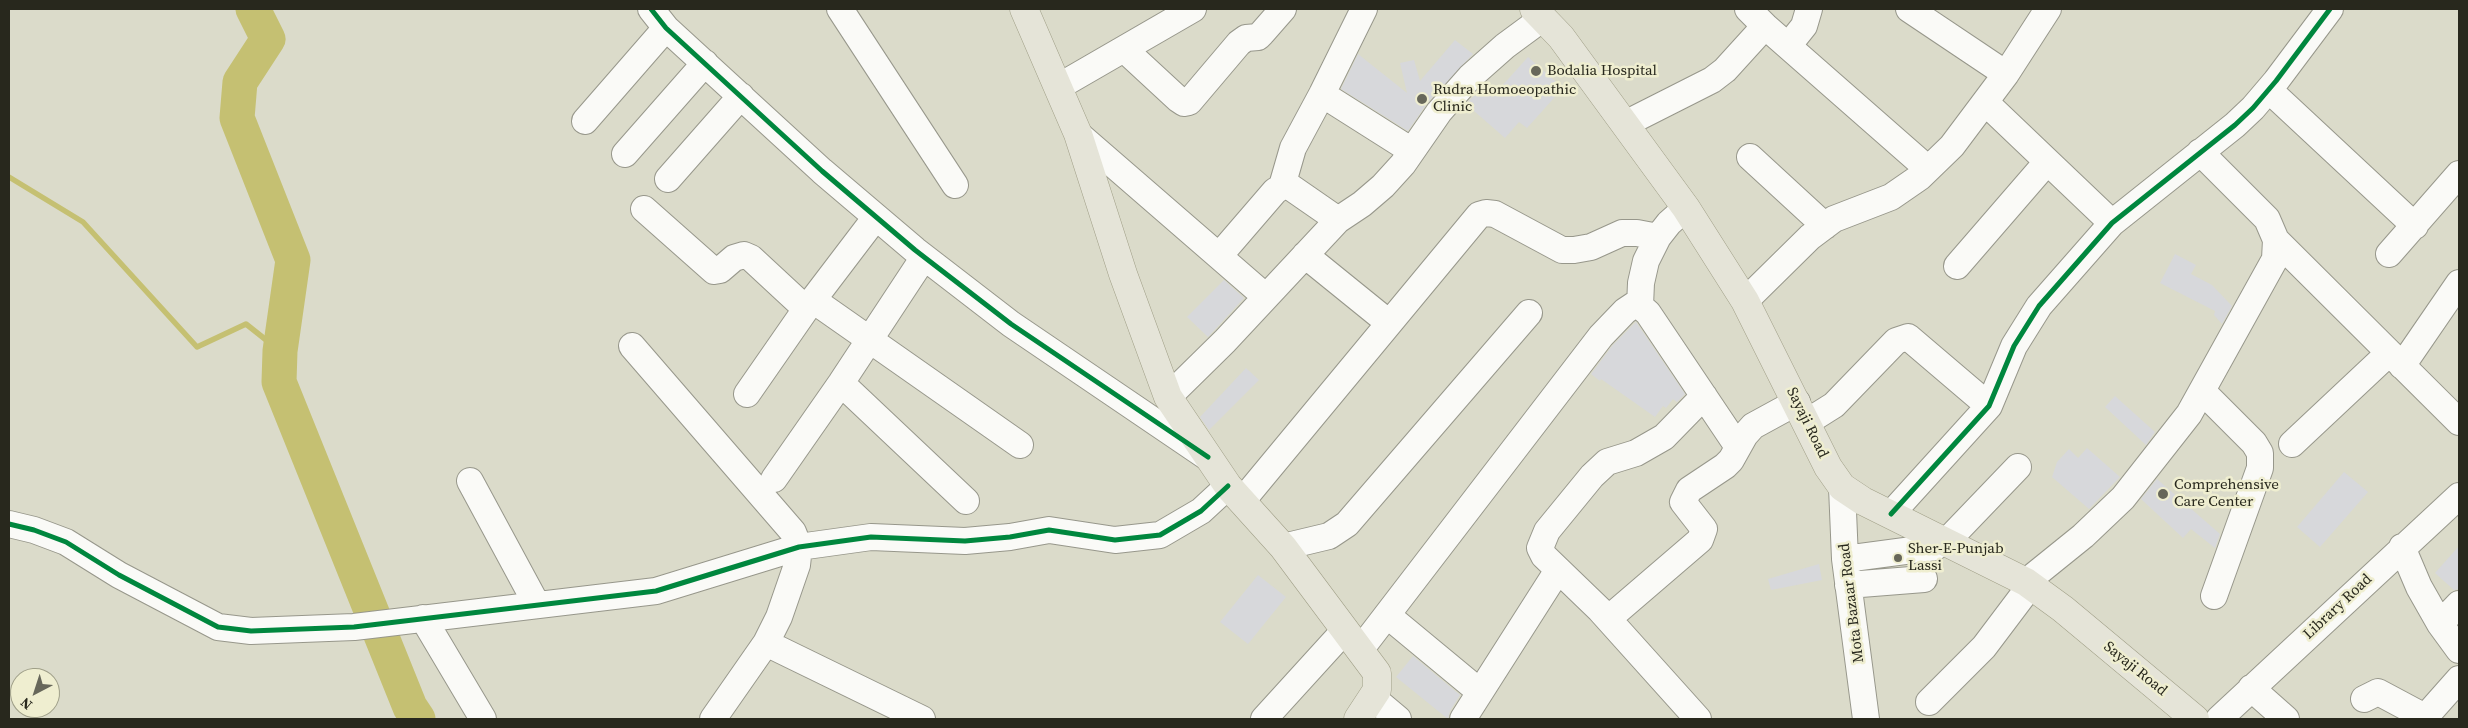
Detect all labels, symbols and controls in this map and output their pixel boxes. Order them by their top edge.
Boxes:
place label: Bodalia Hospital [1547,62,1657,80]
marker: Bodalia Hospital [1529,64,1543,78]
place label: Rudra Homoeopathic Clinic [1433,81,1576,116]
marker: Rudra Homoeopathic Clinic [1415,92,1429,106]
street label: Sayaji Road [1782,385,1832,461]
place label: Comprehensive Care Center [2174,476,2279,511]
marker: Comprehensive Care Center [2156,487,2170,501]
place label: Sher-E-Punjab Lassi [1908,540,2004,575]
street label: Mota Bazaar Road [1836,542,1868,664]
marker: Sher-E-Punjab Lassi [1892,552,1904,564]
street label: Library Road [2300,571,2376,643]
street label: Sayaji Road [2100,638,2170,700]
north arrow [10,668,60,718]
text: N [16,693,36,715]

